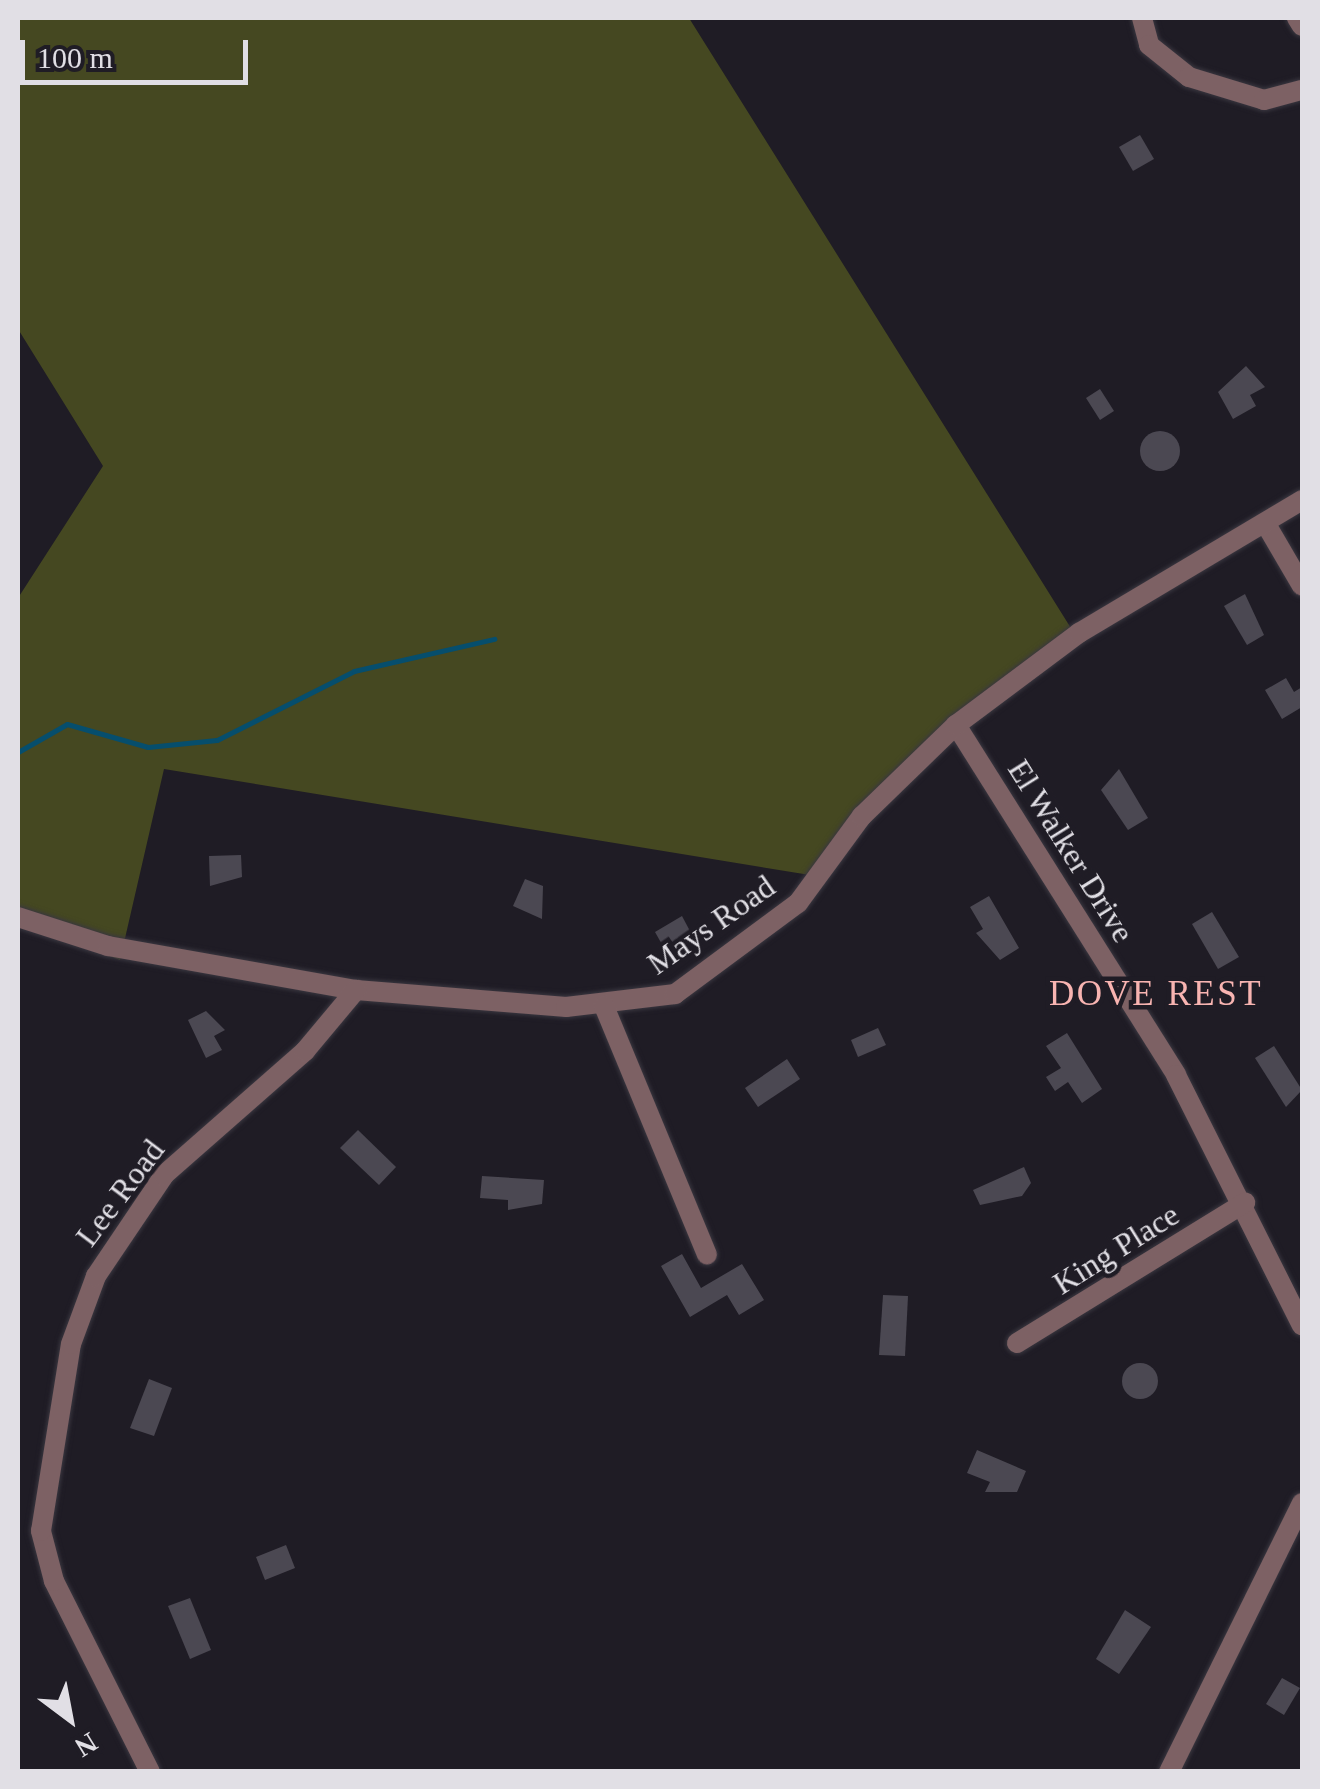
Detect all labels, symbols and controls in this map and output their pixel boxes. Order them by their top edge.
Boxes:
scale bar [25,20,252,82]
text: 100 m [37,41,113,74]
street label: El Walker Drive [999,752,1143,950]
street label: Mays Road [640,867,782,983]
district label: DOVE REST [1049,973,1263,1015]
street label: Lee Road [68,1132,172,1254]
street label: King Place [1046,1195,1186,1303]
north arrow [20,1669,120,1769]
text: N [69,1726,103,1763]

